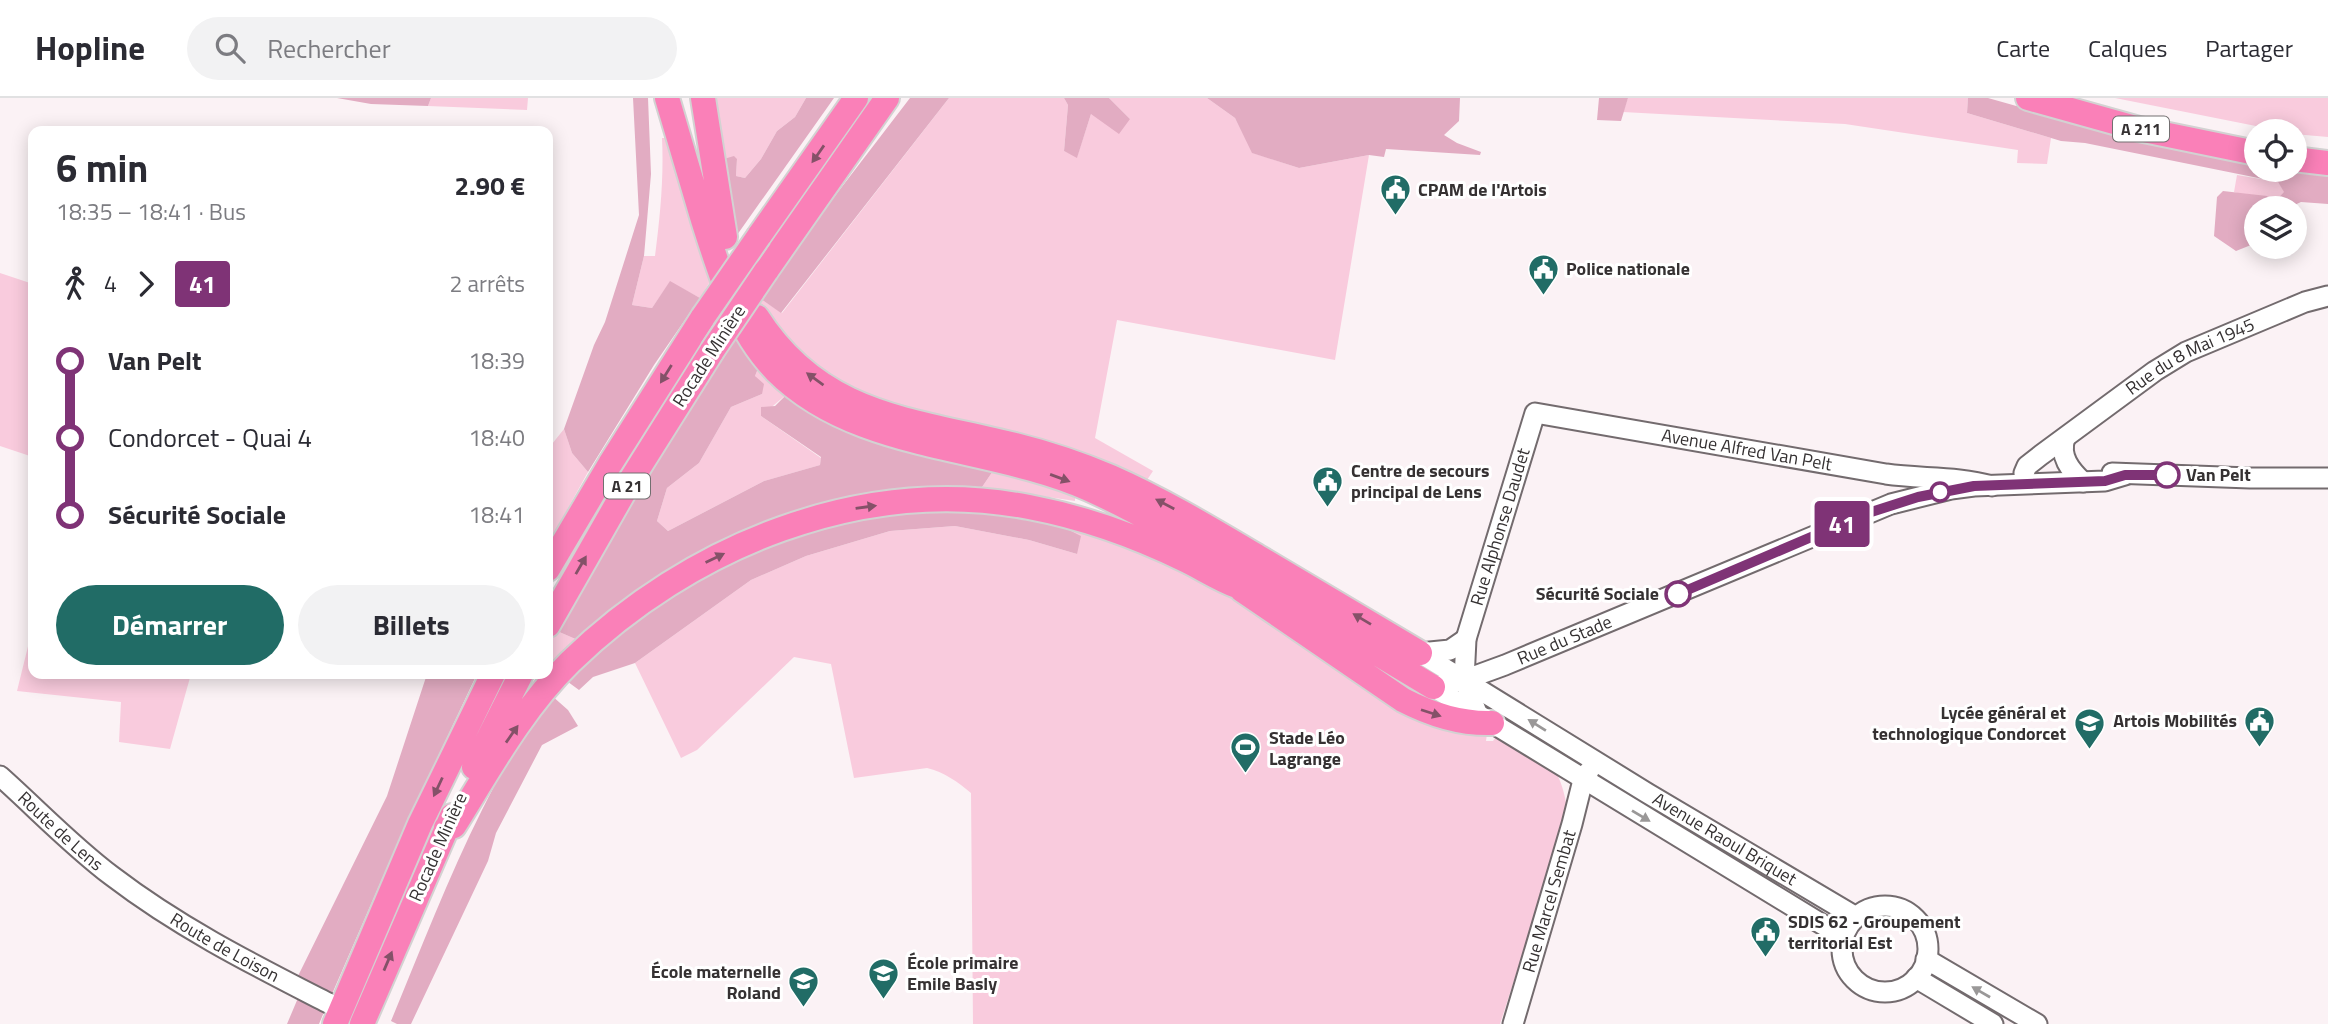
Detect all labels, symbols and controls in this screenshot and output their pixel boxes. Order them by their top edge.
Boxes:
search box [187,17,677,80]
text: Hopline [35,23,145,73]
icon: search [211,29,249,67]
text: Rechercher [267,29,391,68]
text: Carte [1996,30,2050,66]
text: Calques [2088,30,2167,66]
text: Partager [2205,30,2293,66]
road number: A 211 [2113,117,2169,142]
map controls [2244,119,2307,259]
button: locate [2244,119,2307,182]
text: 6 min [56,139,148,197]
one-way arrow [811,145,825,163]
text: 2.90 € [454,166,525,205]
public building icon: CPAM de l'Artois [1378,173,1412,217]
place label: CPAM de l'Artois [1418,176,1547,203]
text: 18:35 – 18:41 · Bus [56,194,246,229]
button: layers [2244,196,2307,259]
public building icon: Police nationale [1526,252,1560,296]
place label: Police nationale [1566,255,1690,282]
icon: walk [56,265,94,303]
icon: forward [127,265,165,303]
text: 4 [104,266,117,301]
text: 41 [189,266,216,302]
text: 2 arrêts [450,266,525,301]
street label: Rocade Minière [665,299,752,412]
street label: Rue du 8 Mai 1945 [2120,311,2259,401]
text: Van Pelt [108,341,202,380]
text: 18:39 [468,343,525,378]
one-way arrow [659,365,672,384]
one-way arrow [806,372,824,386]
text: Condorcet - Quai 4 [108,418,312,457]
text: 18:40 [468,420,525,455]
street label: Avenue Alfred Van Pelt [1659,421,1835,478]
street label: Rue Alphonse Daudet [1463,444,1537,609]
place label: Centre de secours principal de Lens [1351,457,1490,505]
place label: Van Pelt [2186,461,2251,488]
marker: Van Pelt [2154,462,2180,488]
public building icon: Centre de secours principal de Lens [1311,464,1345,508]
one-way arrow [1049,473,1070,484]
road number: A 21 [604,474,650,498]
unlabelled marker [1930,482,1950,502]
text: Sécurité Sociale [108,495,286,534]
text: 18:41 [468,497,525,532]
one-way arrow [1155,498,1175,509]
one-way arrow [855,501,877,512]
line badge: 41 [1811,501,1874,547]
text: 41 [1829,506,1855,542]
one-way arrow [705,553,725,564]
one-way arrow [575,556,587,575]
place label: Sécurité Sociale [1536,580,1659,607]
marker: Sécurité Sociale [1665,581,1691,607]
button: Démarrer [56,585,284,665]
button: Billets [298,585,525,665]
street label: Rue du Stade [1513,608,1616,671]
one-way arrow [1352,612,1371,625]
place label: Lycée général et technologique Condorcet [1872,699,2066,747]
public building icon: Artois Mobilités [2243,704,2277,748]
school or university icon: Lycée général et technologique Condorcet [2072,706,2106,750]
place label: Artois Mobilités [2113,707,2237,734]
one-way arrow [1421,708,1442,718]
one-way arrow [1527,718,1546,731]
place label: Stade Léo Lagrange [1269,724,1345,772]
one-way arrow [505,725,519,743]
sports icon: Stade Léo Lagrange [1229,731,1263,775]
one-way arrow [432,777,443,797]
street label: Route de Lens [12,785,109,877]
street label: Avenue Raoul Briquet [1648,785,1803,892]
street label: Rocade Minière [401,788,474,906]
one-way arrow [1632,809,1651,822]
street label: Rue Marcel Sembat [1515,826,1583,976]
street label: Route de Loison [165,906,284,989]
place label: SDIS 62 - Groupement territorial Est [1788,908,1961,956]
public building icon: SDIS 62 - Groupement territorial Est [1748,915,1782,959]
place label: École primaire Emile Basly [907,949,1018,997]
one-way arrow [382,950,393,971]
school or university icon: École primaire Emile Basly [867,956,901,1000]
place label: École maternelle Roland [651,958,781,1006]
school or university icon: École maternelle Roland [787,965,821,1009]
one-way arrow [1972,985,1991,998]

